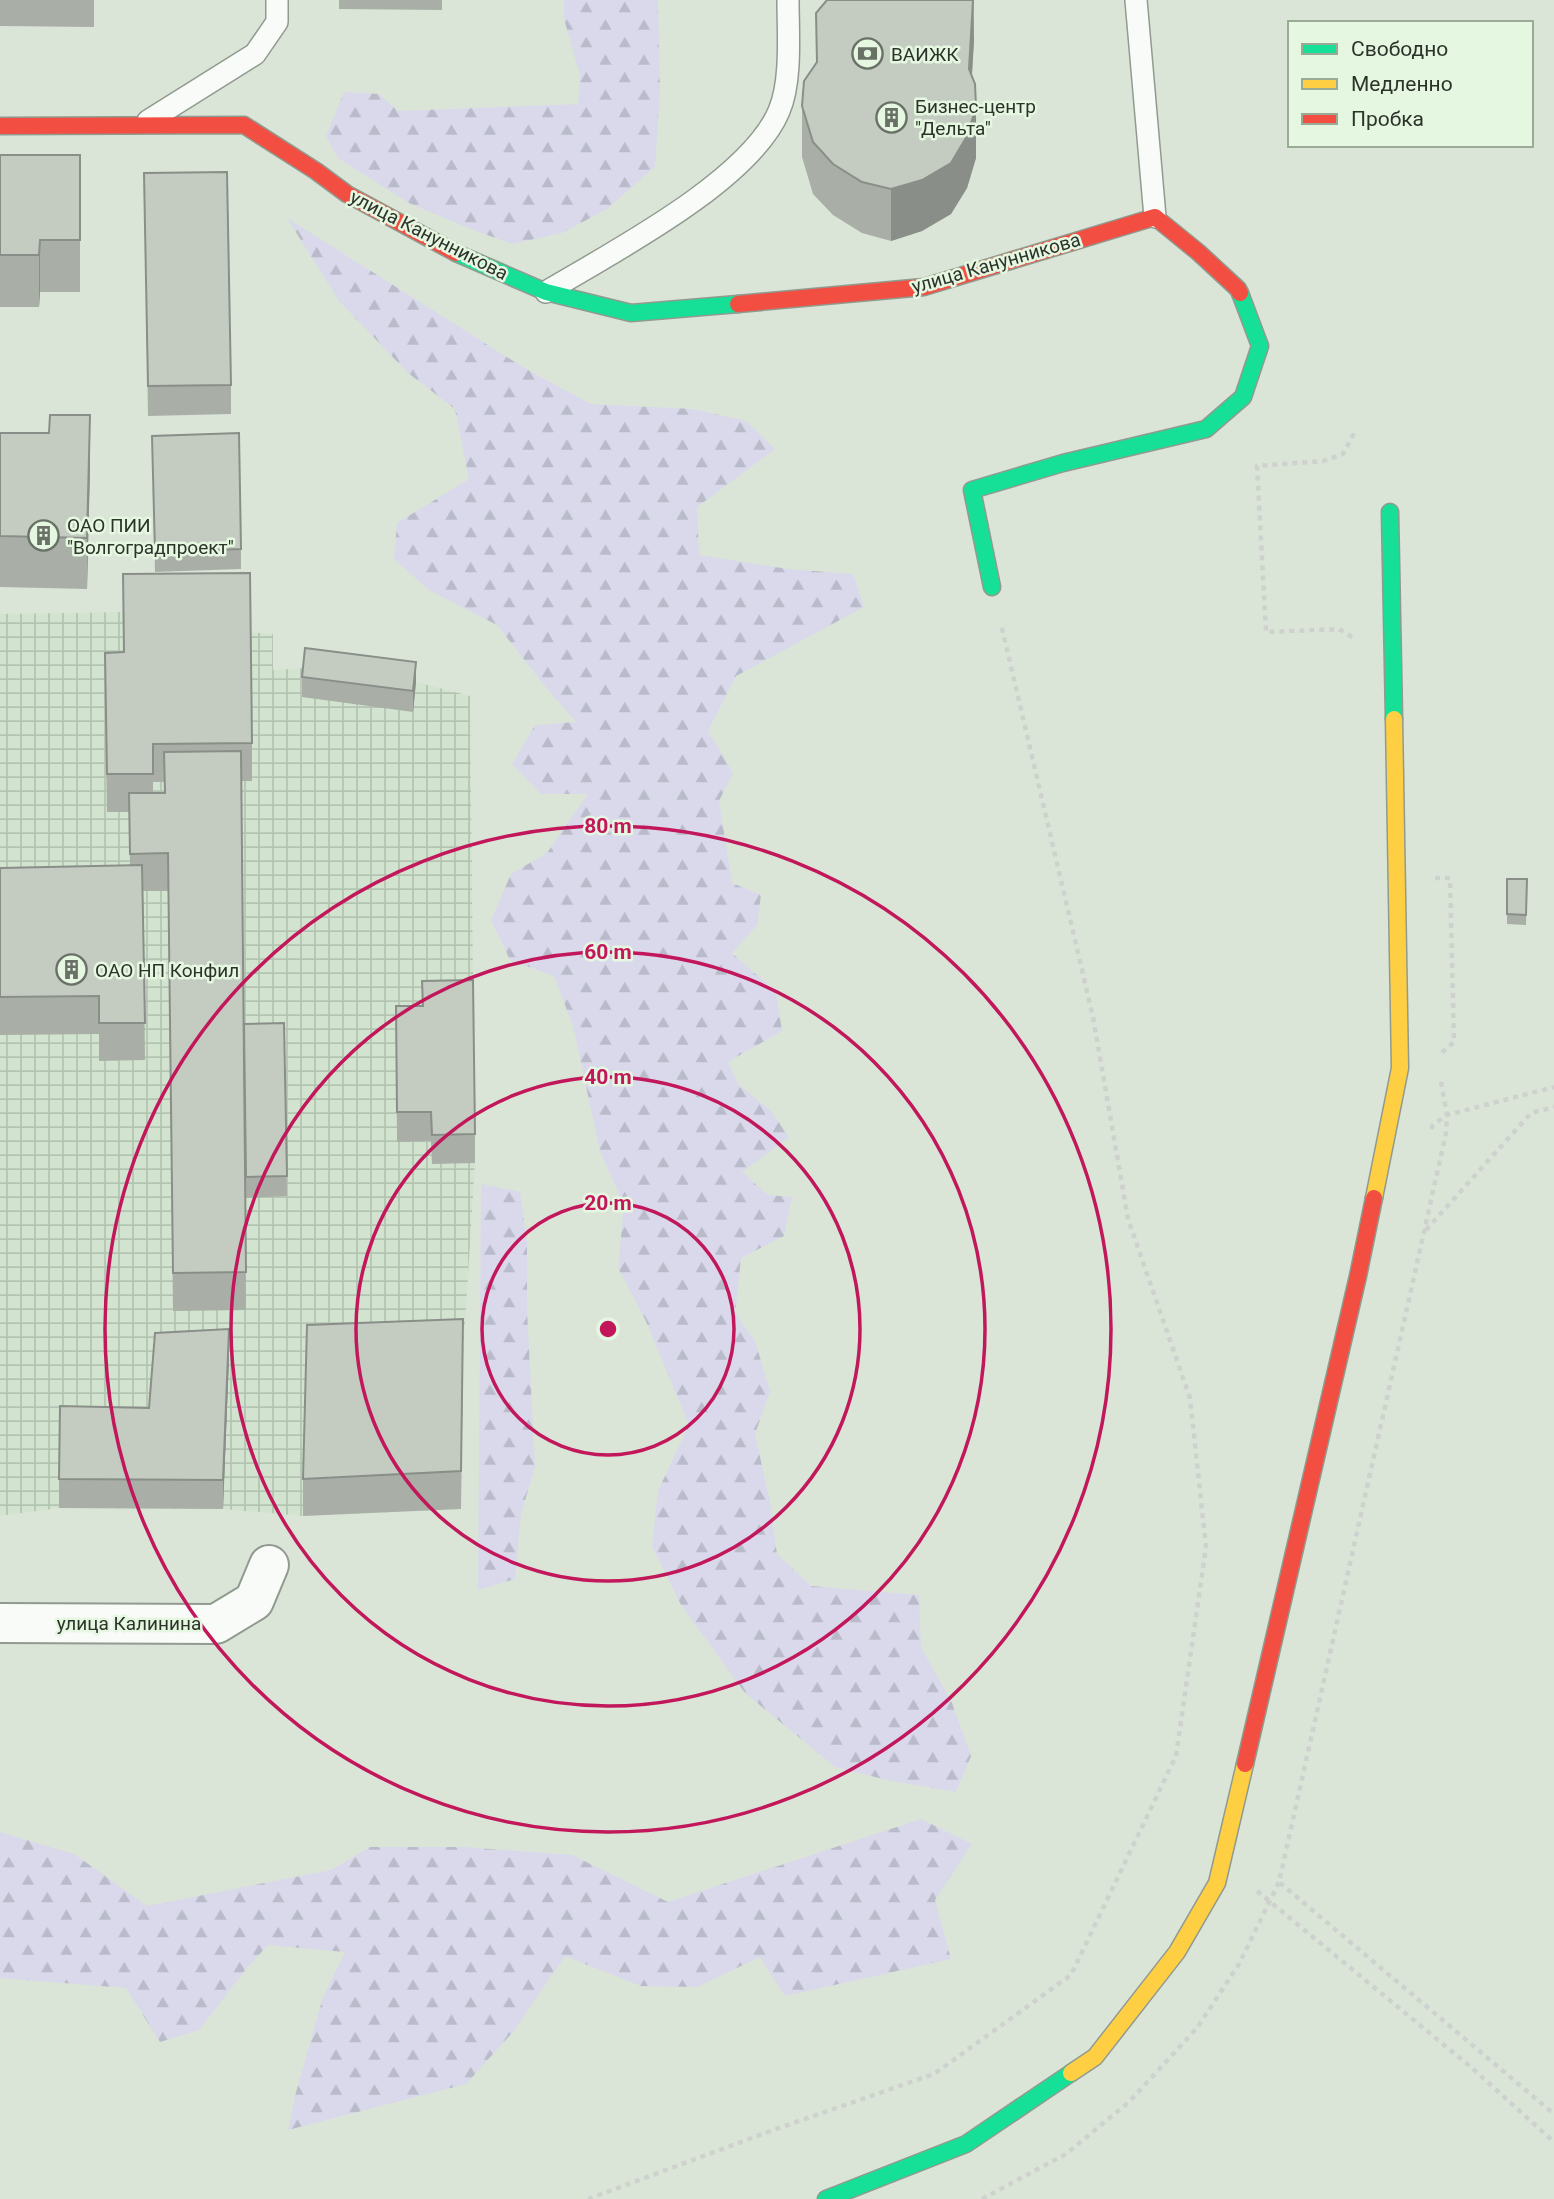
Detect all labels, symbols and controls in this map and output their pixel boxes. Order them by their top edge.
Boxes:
legend [1288,21,1533,147]
bank icon: ВАИЖК [851,37,885,71]
text: Свободно [1351,37,1448,61]
place label: ВАИЖК [891,43,959,66]
text: Медленно [1351,72,1453,96]
place label: Бизнес-центр "Дельта" [915,95,1036,140]
building icon: Бизнес-центр "Дельта" [875,100,909,134]
text: Пробка [1351,107,1424,131]
street label: улица Канунникова [346,185,512,285]
street label: улица Канунникова [909,228,1083,298]
place label: ОАО ПИИ "Волгоградпроект" [67,514,234,559]
building icon: ОАО ПИИ "Волгоградпроект" [27,519,61,553]
text: 80 m [584,814,632,838]
text: 60 m [584,940,632,964]
building icon: ОАО НП Конфил [55,953,89,987]
place label: ОАО НП Конфил [95,959,239,982]
text: 40 m [584,1065,632,1089]
text: 20 m [584,1191,632,1215]
centre of rings [596,1317,620,1341]
street label: улица Калинина [57,1612,201,1635]

